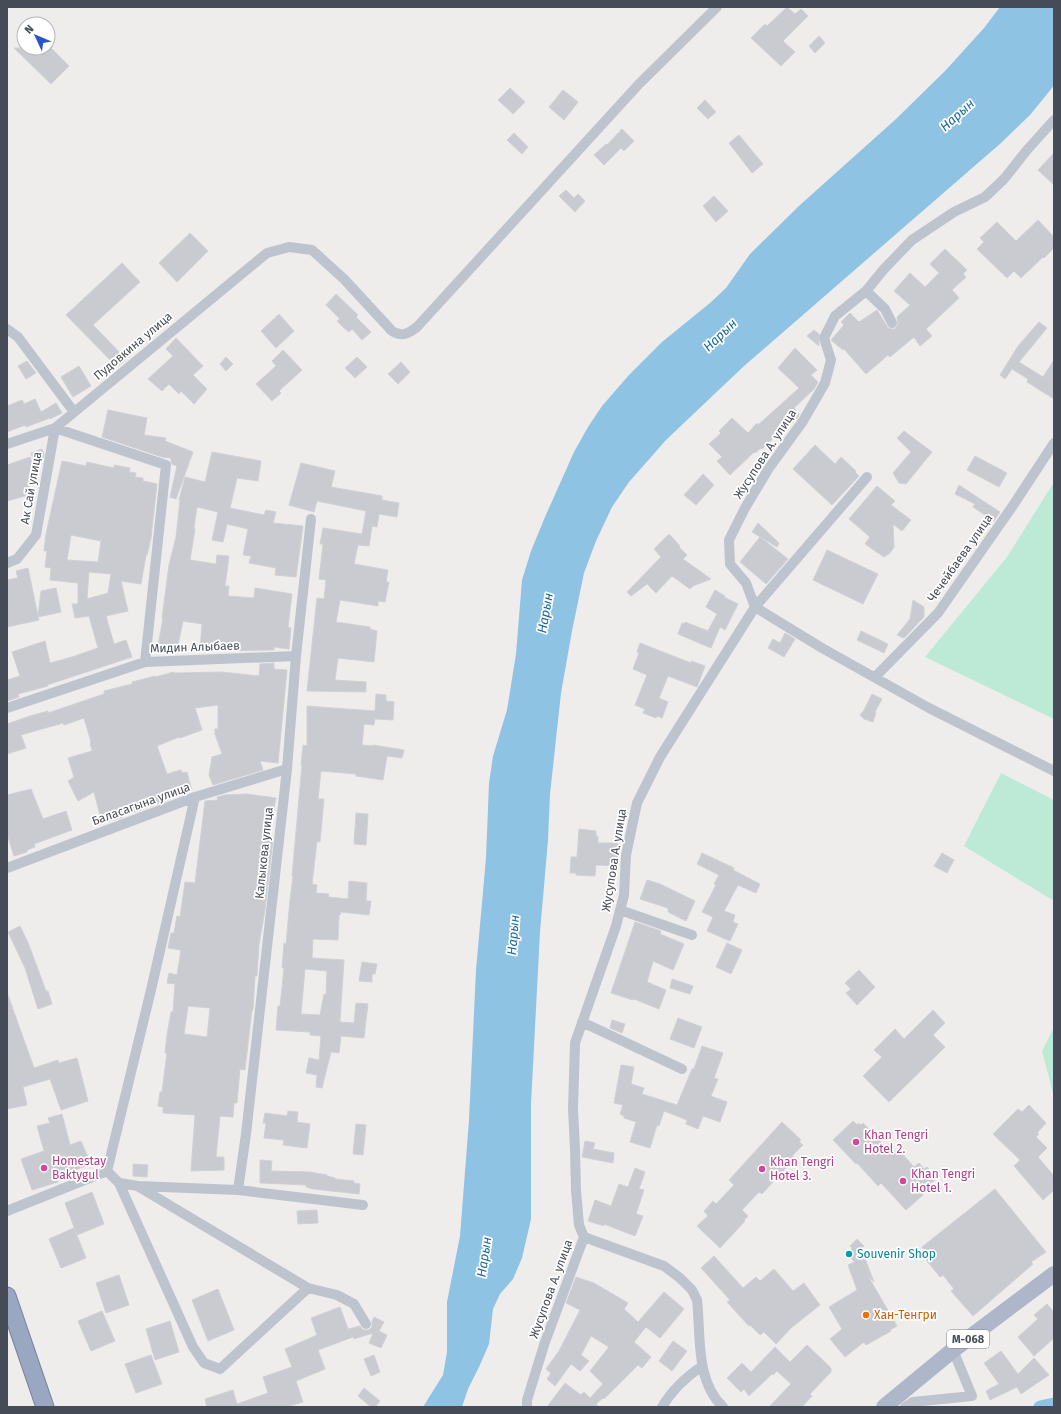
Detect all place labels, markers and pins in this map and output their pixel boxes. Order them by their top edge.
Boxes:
place label: Khan Tengri Hotel 2. [864,1128,928,1156]
marker: Khan Tengri Hotel 2. [851,1137,861,1147]
place label: Homestay Baktygul [52,1154,106,1182]
place label: Khan Tengri Hotel 3. [770,1155,834,1183]
marker: Homestay Baktygul [39,1163,49,1173]
marker: Khan Tengri Hotel 3. [757,1164,767,1174]
place label: Khan Tengri Hotel 1. [911,1167,975,1195]
marker: Khan Tengri Hotel 1. [898,1176,908,1186]
place label: Souvenir Shop [857,1247,936,1261]
marker: Souvenir Shop [844,1249,854,1259]
place label: Хан-Тенгри [874,1308,937,1322]
marker: Хан-Тенгри [861,1310,871,1320]

